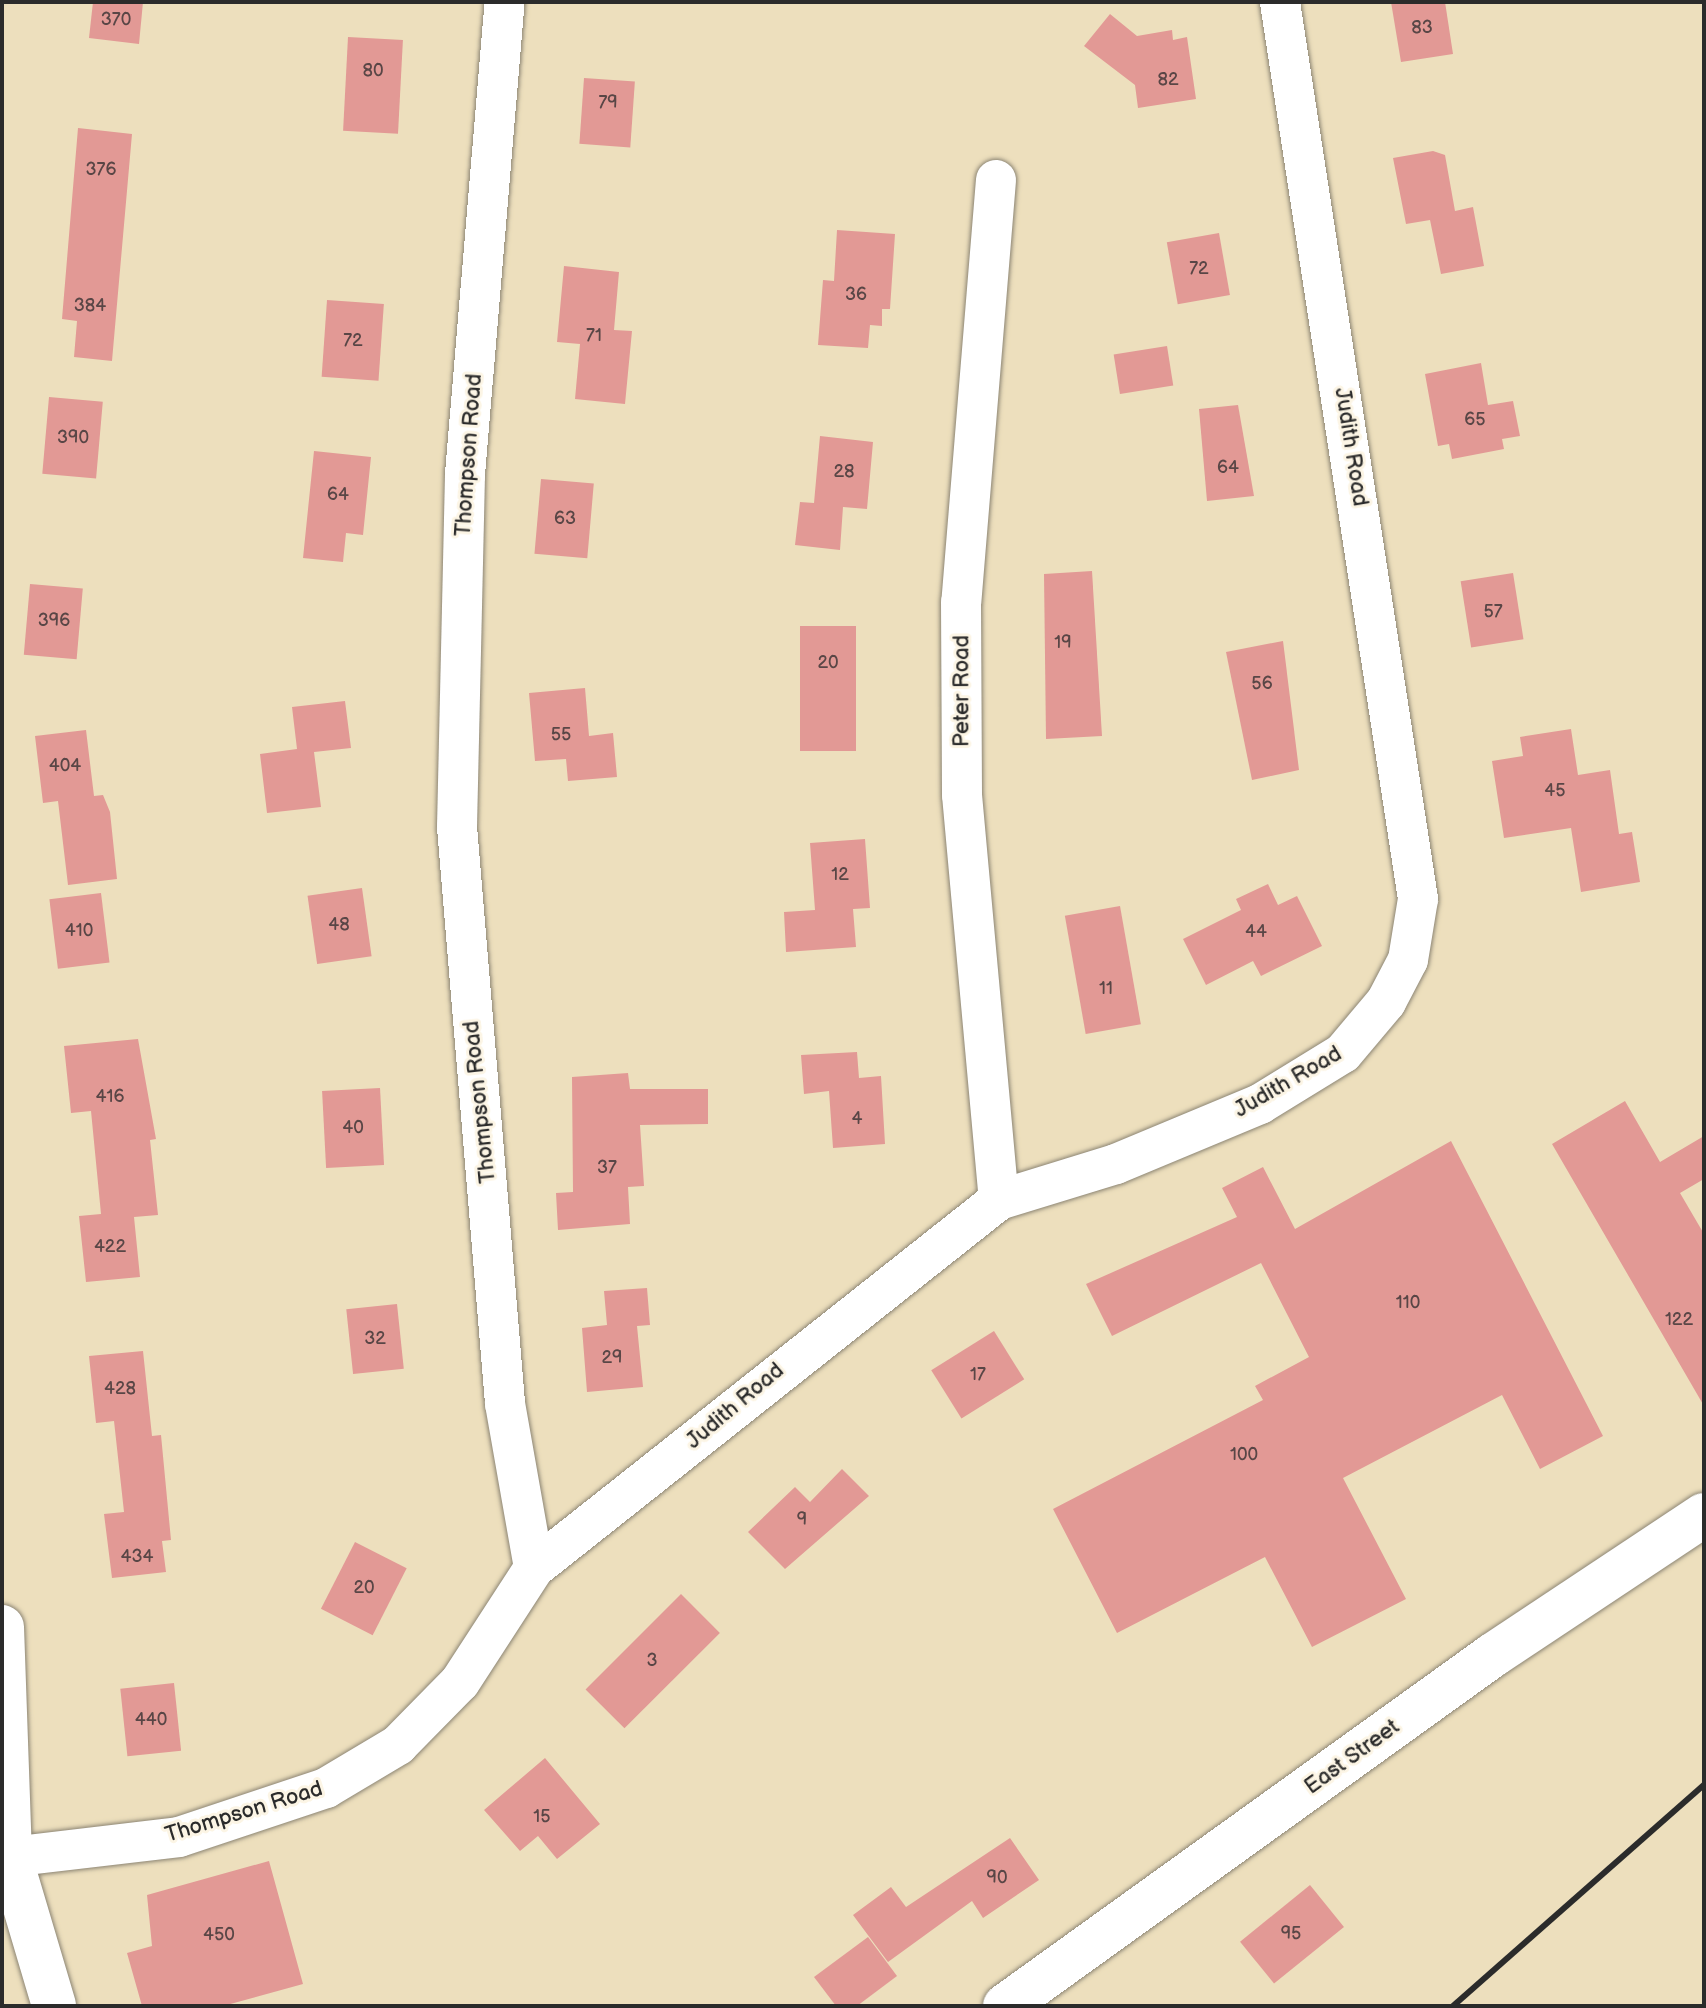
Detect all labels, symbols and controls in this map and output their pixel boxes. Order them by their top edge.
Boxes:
house number: 370 [101,9,131,31]
house number: 83 [1411,17,1433,39]
house number: 80 [362,60,384,82]
house number: 82 [1157,69,1179,91]
house number: 79 [598,92,618,114]
house number: 376 [86,159,116,181]
house number: 72 [1189,258,1209,280]
house number: 36 [845,284,867,306]
house number: 384 [74,295,106,317]
house number: 71 [586,325,602,347]
house number: 72 [343,330,363,352]
street label: Thompson Road [450,373,488,537]
street label: Judith Road [1329,386,1373,508]
house number: 65 [1464,409,1486,431]
house number: 390 [57,427,89,449]
house number: 64 [1217,457,1239,479]
house number: 28 [833,461,855,483]
house number: 64 [327,484,349,506]
house number: 63 [554,508,576,530]
house number: 57 [1483,601,1503,623]
house number: 396 [38,610,70,632]
house number: 19 [1054,632,1072,654]
street label: Peter Road [949,635,975,747]
house number: 20 [817,652,839,674]
house number: 56 [1251,673,1273,695]
house number: 55 [551,724,571,746]
house number: 404 [49,755,81,777]
house number: 45 [1544,780,1566,802]
house number: 12 [831,864,849,886]
house number: 48 [328,914,350,936]
house number: 410 [65,920,93,942]
house number: 44 [1245,921,1267,943]
house number: 11 [1099,978,1113,1000]
street label: Thompson Road [458,1019,502,1185]
street label: Judith Road [1230,1041,1346,1123]
house number: 416 [96,1086,124,1108]
house number: 4 [852,1108,862,1130]
house number: 40 [342,1117,364,1139]
house number: 37 [597,1157,617,1179]
house number: 422 [94,1236,126,1258]
house number: 110 [1396,1292,1420,1314]
house number: 122 [1665,1309,1693,1331]
house number: 32 [364,1328,386,1350]
house number: 29 [601,1347,623,1369]
street label: Judith Road [681,1357,789,1455]
house number: 17 [970,1364,986,1386]
house number: 428 [104,1378,136,1400]
house number: 100 [1230,1444,1258,1466]
house number: 9 [797,1509,807,1531]
house number: 434 [120,1546,154,1568]
house number: 20 [353,1577,375,1599]
house number: 3 [646,1650,658,1672]
house number: 440 [135,1709,167,1731]
street label: East Street [1299,1714,1405,1800]
street label: Thompson Road [162,1776,326,1848]
house number: 15 [533,1806,551,1828]
house number: 90 [987,1867,1007,1889]
house number: 95 [1281,1923,1301,1945]
house number: 450 [203,1924,235,1946]

